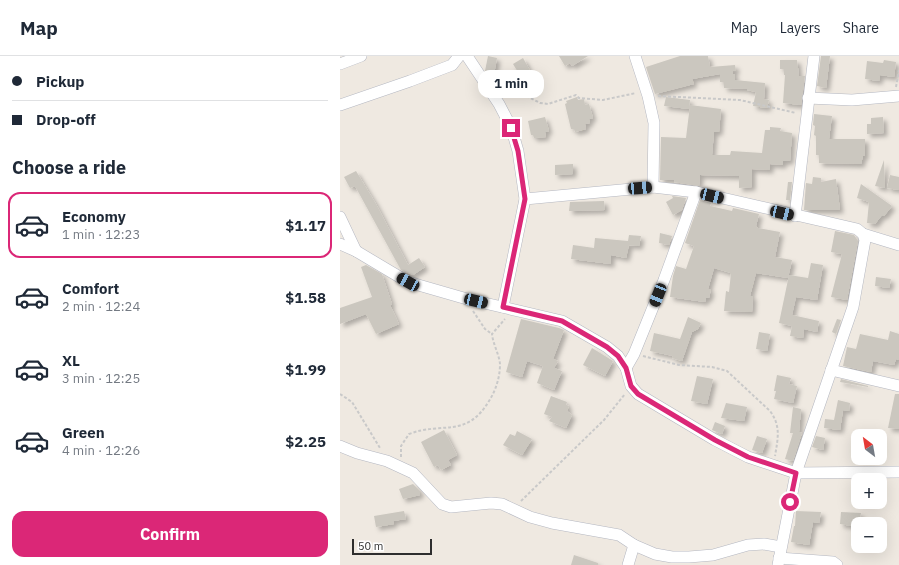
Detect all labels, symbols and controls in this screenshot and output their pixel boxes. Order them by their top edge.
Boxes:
text: Map [20,16,58,40]
text: Map [731,19,758,37]
text: Layers [780,19,821,37]
text: Share [843,19,879,37]
callout: 1 min [478,70,544,98]
text: Pickup [36,72,84,91]
text: 1 min [494,75,528,92]
text: Drop-off [36,110,96,129]
route end [502,119,520,137]
text: Choose a ride [12,156,126,179]
car [628,181,652,195]
car [699,187,725,205]
car [769,204,795,222]
icon: car [14,207,50,243]
text: Economy [62,207,126,226]
text: $1.17 [285,216,326,235]
text: 1 min · 12:23 [62,226,140,243]
car [395,271,421,293]
icon: car [14,279,50,315]
text: Comfort [62,279,119,298]
car [648,282,668,308]
text: $1.58 [285,288,326,307]
car [463,292,489,310]
text: 2 min · 12:24 [62,298,140,315]
icon: car [14,351,50,387]
text: XL [62,351,80,370]
text: $1.99 [285,360,326,379]
text: 3 min · 12:25 [62,370,140,387]
icon: car [14,423,50,459]
text: Green [62,423,105,442]
north arrow [851,429,887,465]
map controls [851,429,887,553]
text: $2.25 [285,432,326,451]
text: 4 min · 12:26 [62,442,140,459]
button: + [851,473,887,509]
route start [781,493,799,511]
button: Confirm [12,511,328,557]
button: − [851,517,887,553]
scale bar [352,537,432,556]
text: 50 m [358,539,383,553]

